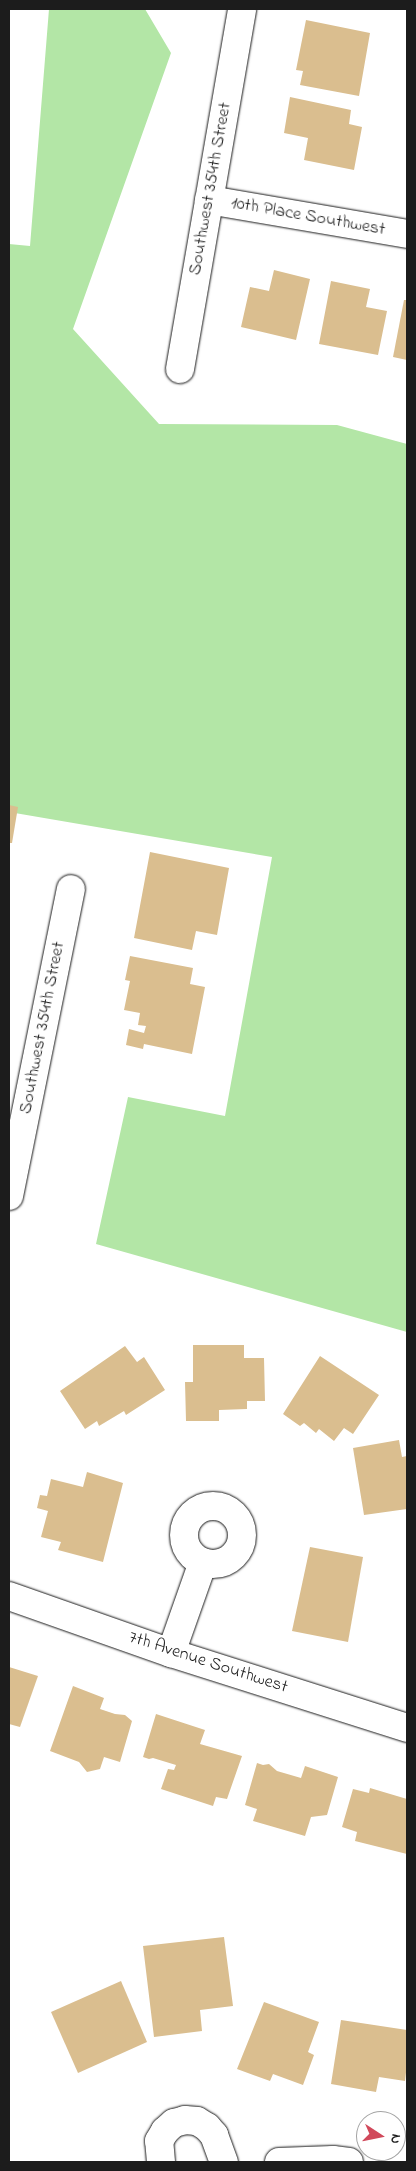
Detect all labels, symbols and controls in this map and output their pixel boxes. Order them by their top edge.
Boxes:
street label: Southwest 354th Street [185,101,237,277]
street label: 10th Place Southwest [229,193,387,241]
street label: Southwest 354th Street [16,940,70,1116]
street label: 7th Avenue Southwest [126,1627,290,1699]
north arrow [356,2111,406,2161]
text: N [384,2132,406,2145]

